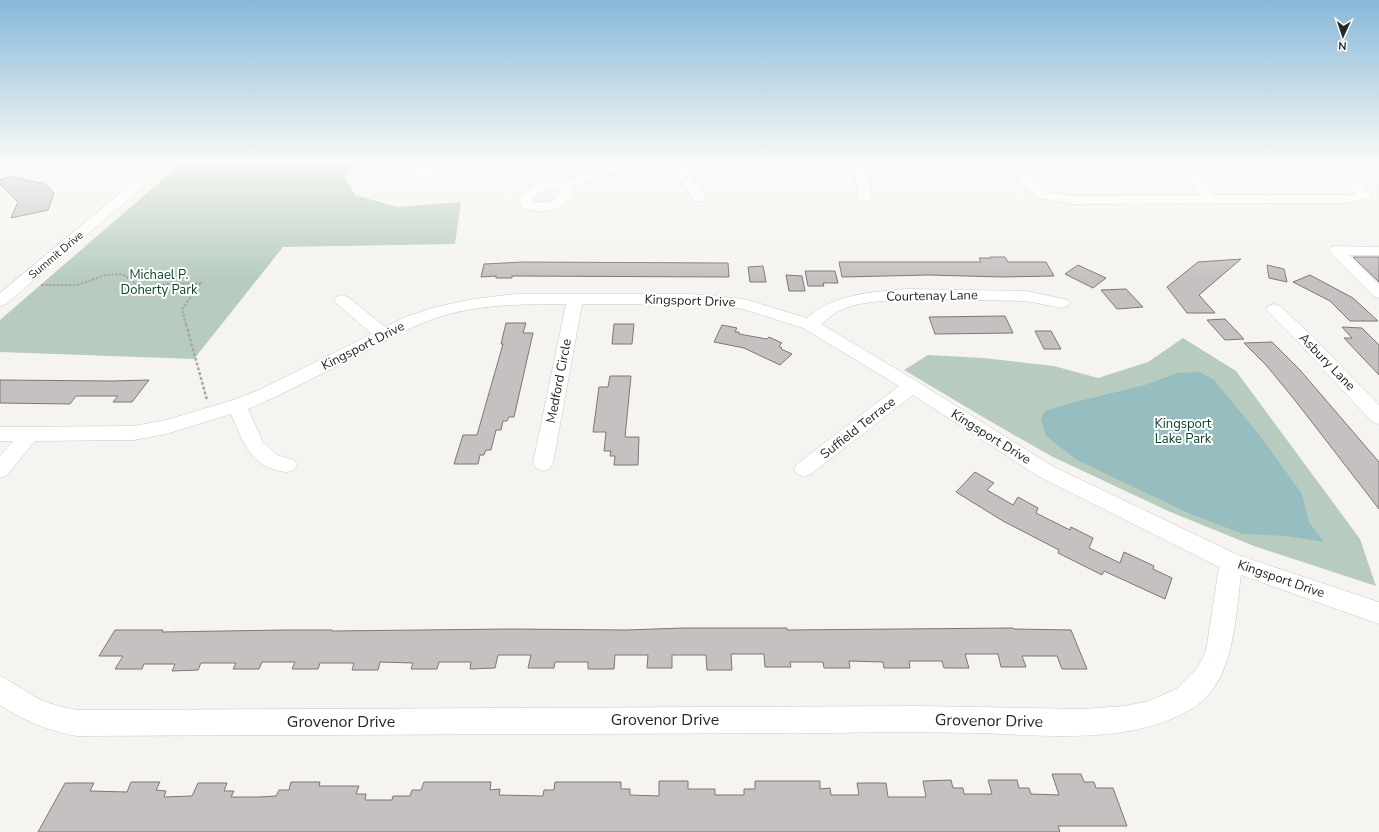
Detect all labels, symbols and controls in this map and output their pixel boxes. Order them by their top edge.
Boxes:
north arrow [1323,16,1363,56]
text: N [1338,38,1347,53]
street label: Summit Drive [25,228,87,282]
park label: Michael P. Doherty Park [121,266,198,299]
street label: Courtenay Lane [886,286,978,306]
street label: Kingsport Drive [644,290,736,312]
street label: Kingsport Drive [318,317,408,375]
street label: Asbury Lane [1295,329,1359,395]
street label: Medford Circle [542,337,576,425]
street label: Suffield Terrace [817,393,899,463]
street label: Kingsport Drive [948,405,1034,469]
park label: Kingsport Lake Park [1155,415,1212,448]
street label: Kingsport Drive [1235,556,1327,602]
street label: Grovenor Drive [611,709,719,731]
street label: Grovenor Drive [935,709,1043,733]
street label: Grovenor Drive [287,711,395,733]

